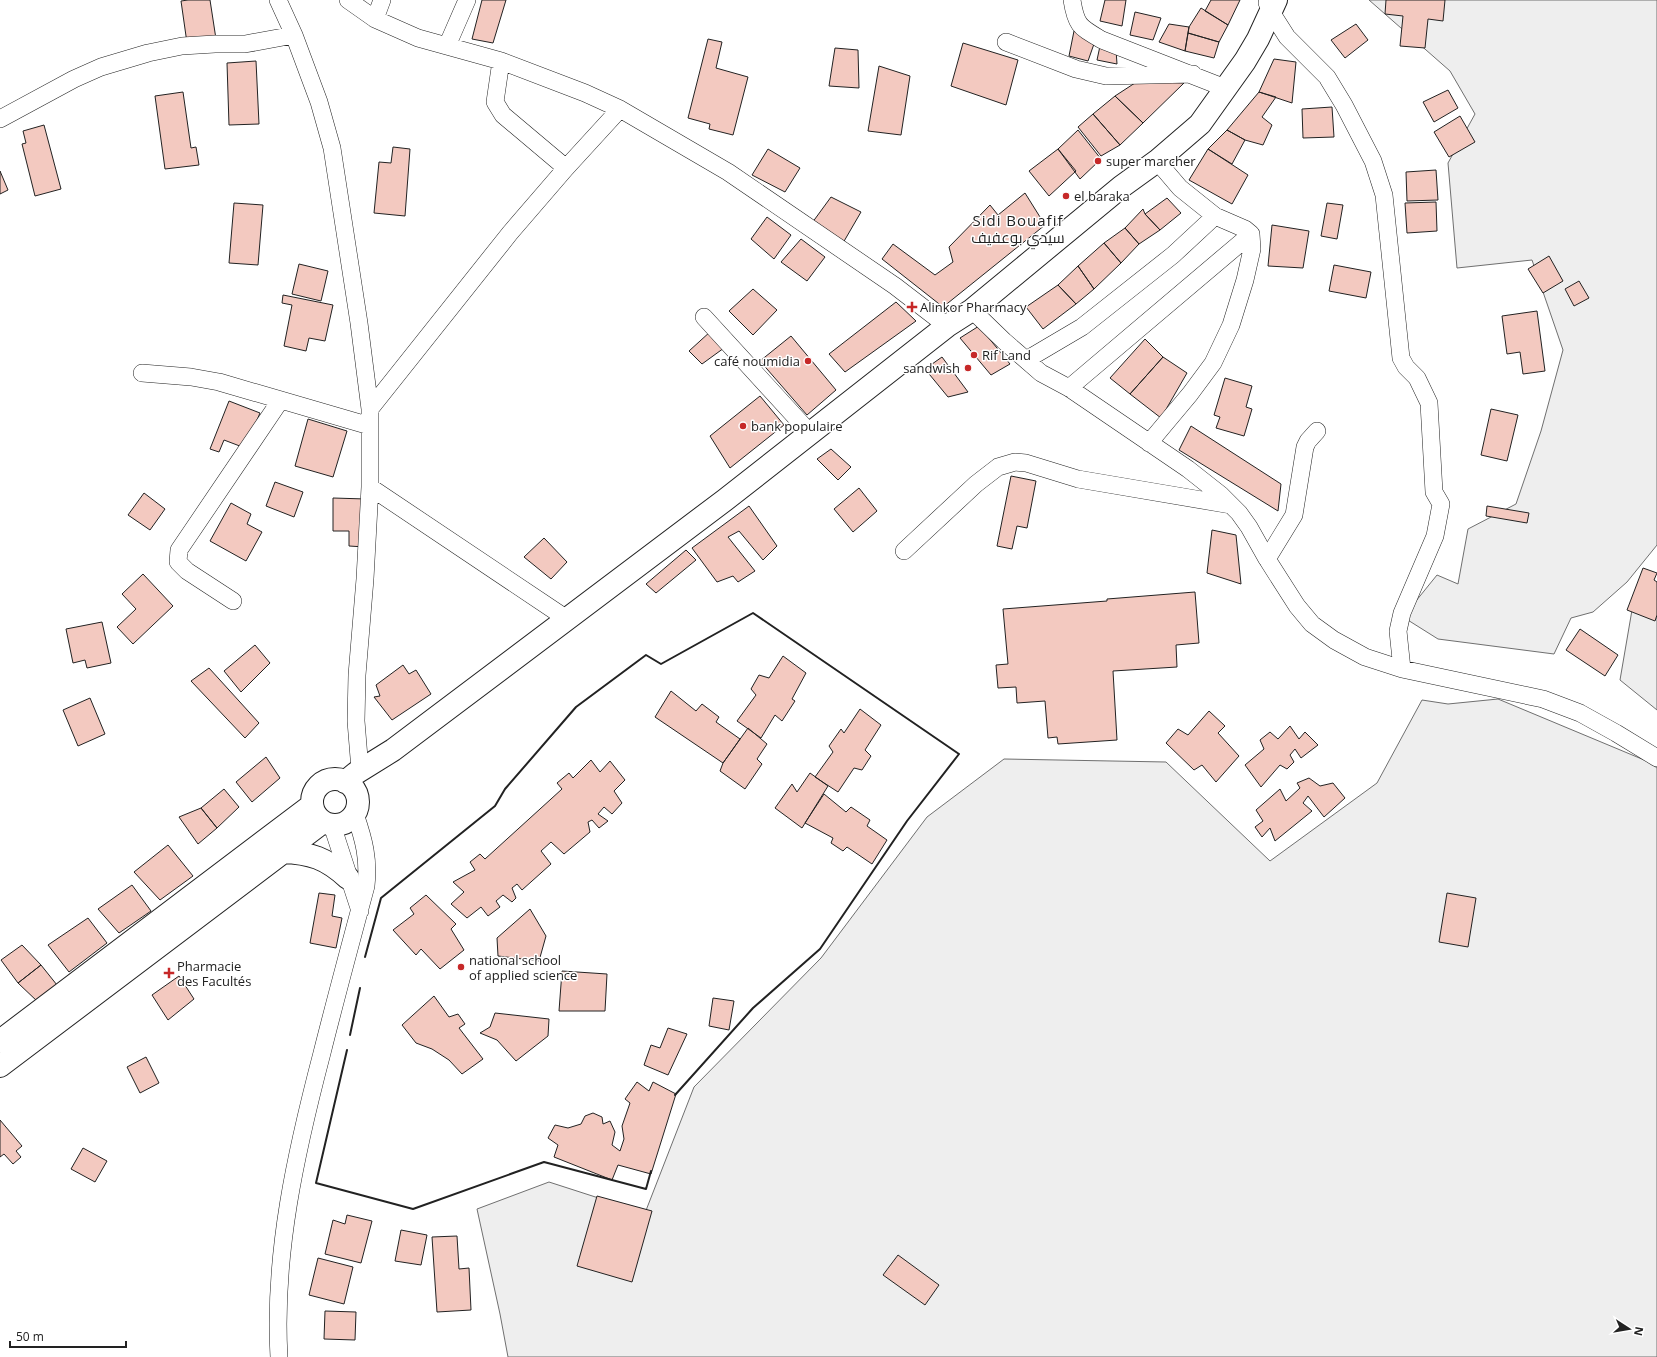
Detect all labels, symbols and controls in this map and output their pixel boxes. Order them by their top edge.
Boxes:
place label: super marcher [1106,152,1196,170]
marker: super marcher [1093,156,1103,166]
place label: el baraka [1074,187,1130,205]
marker: el baraka [1061,191,1071,201]
district label: Sidi Bouafif سيدي بوعفيف [971,210,1065,250]
place label: Alinkor Pharmacy [920,298,1027,316]
marker: Alinkor Pharmacy [907,302,917,312]
place label: Rif Land [982,346,1031,364]
marker: Rif Land [969,350,979,360]
place label: café noumidia [714,352,800,370]
marker: café noumidia [803,356,813,366]
place label: sandwish [903,359,960,377]
marker: sandwish [963,363,973,373]
place label: bank populaire [751,417,842,435]
marker: bank populaire [738,421,748,431]
place label: national school of applied science [469,951,577,984]
place label: Pharmacie des Facultés [177,957,251,990]
marker: national school of applied science [456,962,466,972]
marker: Pharmacie des Facultés [164,968,174,978]
north arrow [1609,1309,1649,1349]
scale bar [10,1323,126,1349]
text: N [1631,1325,1648,1337]
text: 50 m [16,1328,44,1345]

